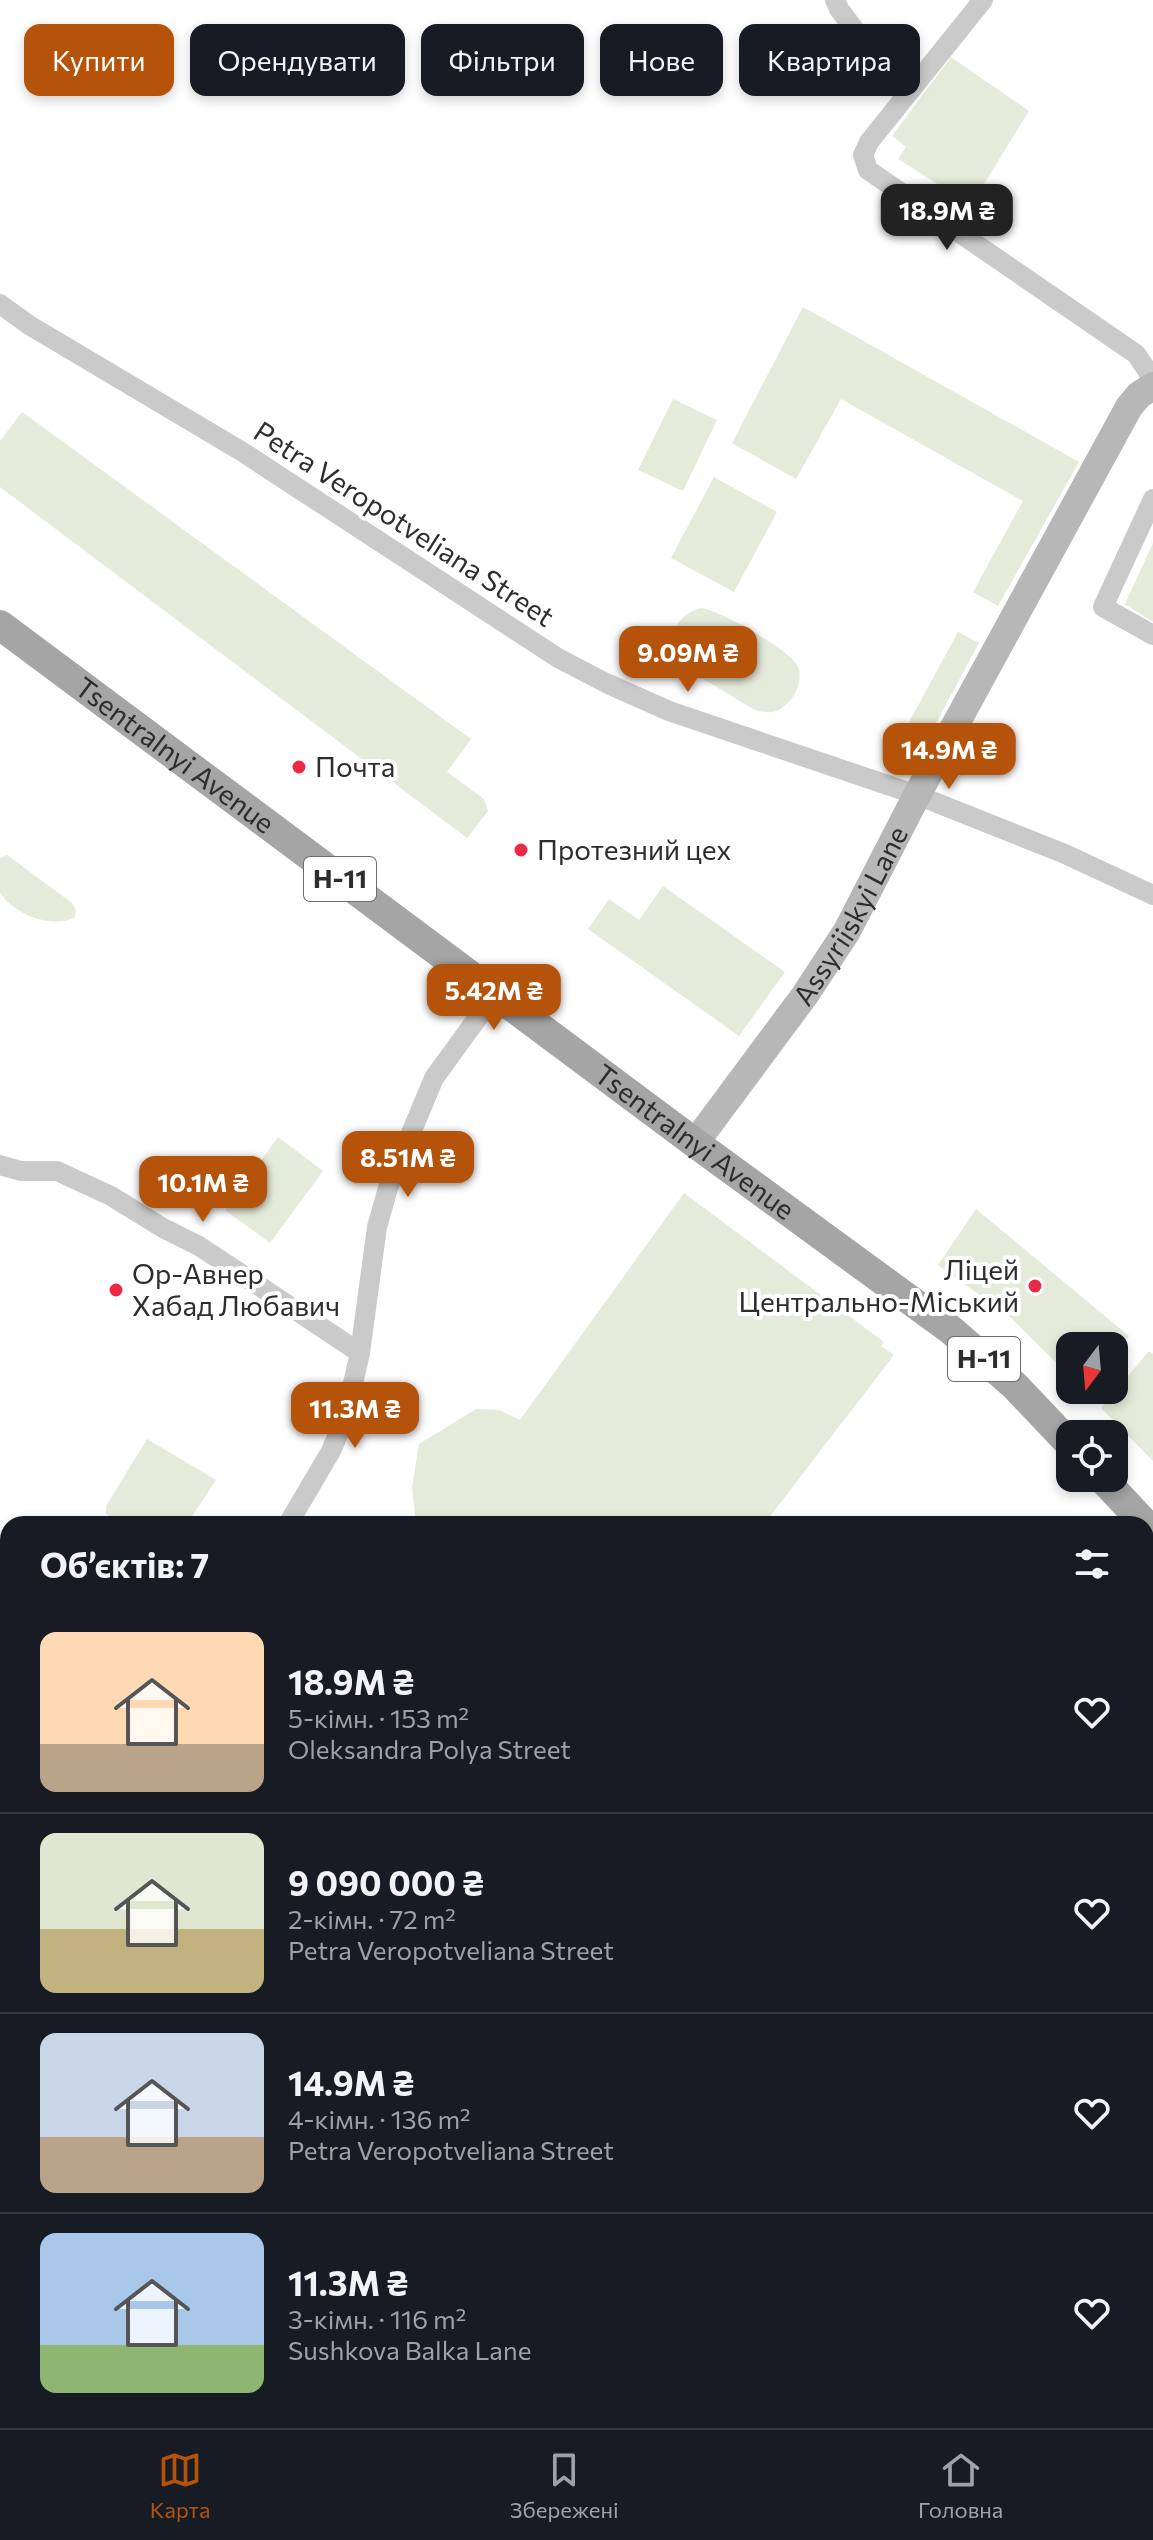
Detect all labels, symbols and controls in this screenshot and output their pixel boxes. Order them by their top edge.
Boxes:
chip: Купити [24,24,174,96]
chip: Орендувати [190,24,405,96]
chip: Фільтри [421,24,584,96]
chip: Нове [600,24,723,96]
chip: Квартира [739,24,920,96]
pin: 18.9M ₴ [873,184,1021,252]
text: 18.9M ₴ [899,194,995,225]
street label: Petra Veropotveliana Street [248,413,561,633]
pin: 9.09M ₴ [614,626,762,694]
text: 9.09M ₴ [637,636,739,667]
street label: Tsentralnyi Avenue [69,669,282,840]
pin: 14.9M ₴ [875,723,1023,791]
text: 14.9M ₴ [901,733,997,764]
place label: Почта [315,749,395,783]
marker: Почта [290,758,308,776]
street label: Assyriiskyi Lane [785,820,914,1011]
place label: Протезний цех [537,832,732,866]
marker: Протезний цех [512,841,530,859]
road number: Н-11 [304,857,376,901]
pin: 5.42M ₴ [420,964,568,1032]
text: 5.42M ₴ [445,974,543,1005]
street label: Tsentralnyi Avenue [589,1056,802,1226]
pin: 8.51M ₴ [334,1131,482,1199]
text: 8.51M ₴ [360,1141,456,1172]
pin: 10.1M ₴ [129,1156,277,1224]
text: 10.1M ₴ [157,1166,249,1197]
place label: Ліцей Центрально-Міський [738,1252,1019,1318]
place label: Ор-Авнер Хабад Любавич [132,1256,340,1322]
marker: Ліцей Центрально-Міський [1026,1277,1044,1295]
marker: Ор-Авнер Хабад Любавич [107,1281,125,1299]
north arrow [1056,1332,1128,1404]
map controls [1056,1332,1128,1492]
road number: Н-11 [948,1337,1020,1381]
pin: 11.3M ₴ [281,1382,429,1450]
text: 11.3M ₴ [309,1392,401,1423]
button: locate [1056,1420,1128,1492]
icon: filters [1070,1542,1114,1586]
text: Об’єктів: 7 [40,1543,209,1585]
text: 18.9M ₴ [288,1660,414,1702]
icon: home [104,1664,200,1760]
icon: heart [1070,1690,1114,1734]
text: 5-кімн. · 153 m² [288,1702,469,1733]
text: Oleksandra Polya Street [288,1733,571,1764]
text: 9 090 000 ₴ [288,1861,484,1903]
icon: home [104,1865,200,1961]
icon: heart [1070,1891,1114,1935]
text: 2-кімн. · 72 m² [288,1903,456,1934]
text: Petra Veropotveliana Street [288,1934,614,1965]
text: 14.9M ₴ [288,2061,414,2103]
icon: home [104,2065,200,2161]
icon: heart [1070,2091,1114,2135]
text: 4-кімн. · 136 m² [288,2103,471,2134]
text: Petra Veropotveliana Street [288,2134,614,2165]
text: 11.3M ₴ [288,2261,408,2303]
icon: home [104,2265,200,2361]
icon: heart [1070,2291,1114,2335]
text: 3-кімн. · 116 m² [288,2303,466,2334]
text: Sushkova Balka Lane [288,2334,531,2365]
tab: Карта [150,2448,210,2523]
tab: Збережені [510,2448,619,2523]
tab: Головна [918,2448,1003,2523]

